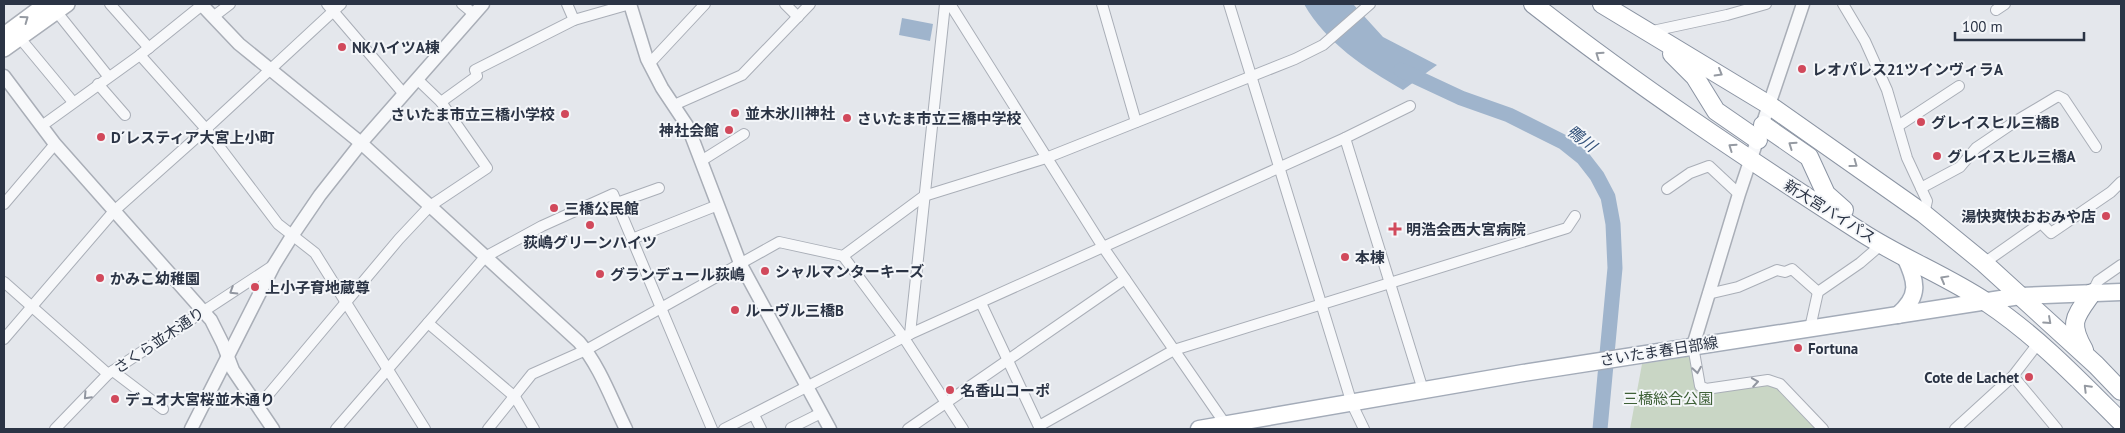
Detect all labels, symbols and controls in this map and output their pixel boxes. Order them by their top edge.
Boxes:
scale bar [1955,10,2084,42]
one-way arrow [19,16,29,25]
text: 100 m [1962,17,2003,36]
place label: NKハイツA棟 [352,38,440,57]
marker: NKハイツA棟 [336,41,348,53]
one-way arrow [1595,52,1604,61]
place label: レオパレス21ツインヴィラA [1812,60,2004,79]
marker: レオパレス21ツインヴィラA [1796,63,1808,75]
one-way arrow [1713,67,1722,77]
place label: 並木氷川神社 [745,104,835,123]
place label: さいたま市立三橋小学校 [390,105,555,124]
marker: 並木氷川神社 [729,107,741,119]
marker: さいたま市立三橋小学校 [559,108,571,120]
place label: さいたま市立三橋中学校 [857,109,1022,128]
marker: さいたま市立三橋中学校 [841,112,853,124]
place label: グレイスヒル三橋B [1931,113,2060,132]
marker: グレイスヒル三橋B [1915,116,1927,128]
water label: 鴨川 [1563,120,1602,157]
place label: 神社会館 [658,121,719,140]
marker: 神社会館 [723,124,735,136]
place label: D´レスティア大宮上小町 [111,128,274,147]
marker: D´レスティア大宮上小町 [95,131,107,143]
one-way arrow [1788,142,1798,151]
one-way arrow [1728,144,1738,153]
place label: グレイスヒル三橋A [1947,147,2077,166]
marker: グレイスヒル三橋A [1931,150,1943,162]
one-way arrow [1848,158,1858,167]
street label: 新大宮バイパス [1781,175,1879,247]
place label: 三橋公民館 [564,199,639,218]
marker: 三橋公民館 [548,202,560,214]
place label: 湯快爽快おおみや店 [1961,207,2096,226]
marker: 湯快爽快おおみや店 [2100,210,2112,222]
marker: 荻嶋グリーンハイツ [584,219,596,231]
place label: 明浩会西大宮病院 [1406,220,1526,239]
marker: 明浩会西大宮病院 [1388,222,1402,236]
place label: 荻嶋グリーンハイツ [523,233,657,252]
place label: 本棟 [1355,248,1385,267]
marker: 本棟 [1339,251,1351,263]
place label: シャルマンターキーズ [775,262,924,281]
place label: グランデュール荻嶋 [610,265,745,284]
marker: シャルマンターキーズ [759,265,771,277]
marker: グランデュール荻嶋 [594,268,606,280]
place label: かみこ幼稚園 [110,269,200,288]
marker: かみこ幼稚園 [94,272,106,284]
one-way arrow [1941,275,1950,285]
place label: 上小子育地蔵尊 [265,278,370,297]
marker: 上小子育地蔵尊 [249,281,261,293]
one-way arrow [229,285,238,295]
place label: ルーヴル三橋B [745,301,844,320]
street label: さくら並木通り [110,303,208,377]
marker: ルーヴル三橋B [729,304,741,316]
one-way arrow [2042,315,2051,324]
street label: さいたま春日部線 [1598,332,1720,370]
place label: Fortuna [1808,339,1858,358]
marker: Fortuna [1792,342,1804,354]
one-way arrow [1692,365,1702,374]
place label: Cote de Lachet [1924,368,2020,387]
marker: Cote de Lachet [2023,371,2035,383]
one-way arrow [1750,377,1759,387]
place label: 名香山コーポ [960,381,1050,400]
marker: 名香山コーポ [944,384,956,396]
one-way arrow [2083,384,2092,393]
park label: 三橋総合公園 [1623,389,1713,408]
one-way arrow [84,390,93,399]
place label: デュオ大宮桜並木通り [125,390,275,409]
marker: デュオ大宮桜並木通り [109,393,121,405]

